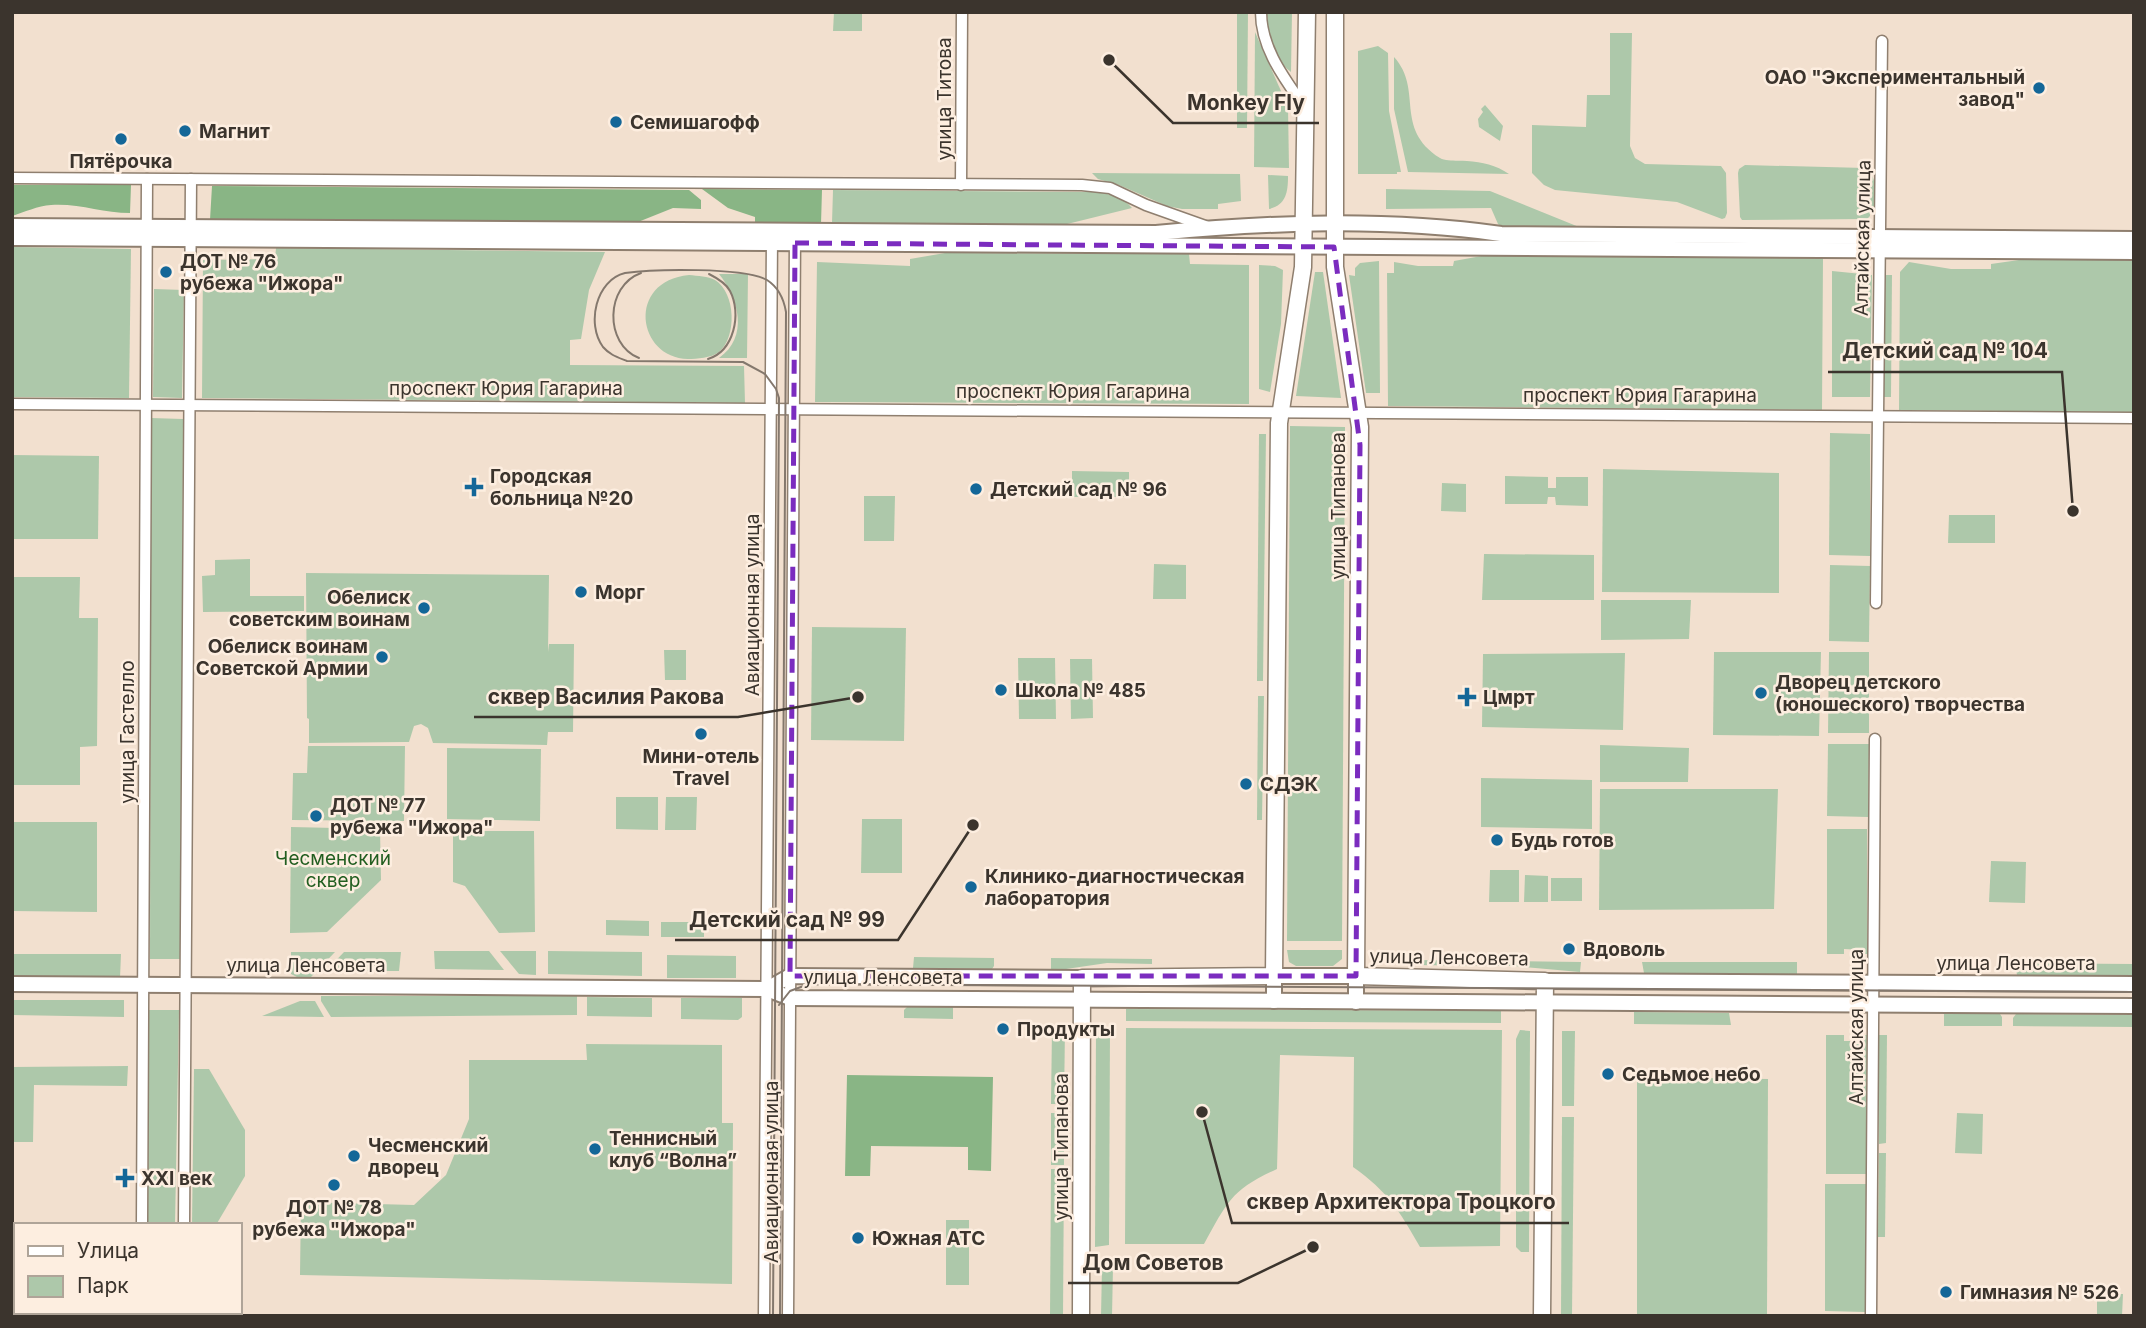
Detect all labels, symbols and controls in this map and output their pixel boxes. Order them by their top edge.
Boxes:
street label: улица Титова [933,37,956,161]
place label: ОАО "Экспериментальный завод" [1765,66,2025,111]
marker: ОАО "Экспериментальный завод" [2031,80,2047,96]
callout: Monkey Fly [1173,81,1319,123]
text: Monkey Fly [1187,90,1305,115]
place label: Семишагофф [630,111,760,134]
marker: Семишагофф [608,114,624,130]
place label: Магнит [199,120,270,143]
marker: Магнит [177,123,193,139]
marker: Пятёрочка [113,131,129,147]
place label: Пятёрочка [69,150,173,173]
street label: Алтайская улица [1850,160,1875,316]
place label: ДОТ № 76 рубежа "Ижора" [180,250,343,295]
marker: ДОТ № 76 рубежа "Ижора" [158,264,174,280]
callout: Детский сад № 104 [1828,330,2062,372]
text: Детский сад № 104 [1842,338,2048,363]
street label: проспект Юрия Гагарина [389,377,623,400]
street label: проспект Юрия Гагарина [956,380,1190,403]
street label: проспект Юрия Гагарина [1523,384,1757,407]
street label: улица Типанова [1327,432,1350,580]
place label: Городская больница №20 [490,465,633,510]
marker: Городская больница №20 [464,477,484,497]
place label: Детский сад № 96 [990,478,1167,501]
marker: Детский сад № 96 [968,481,984,497]
street label: Авиационная улица [741,514,764,696]
place label: Морг [595,581,645,604]
marker: Морг [573,584,589,600]
place label: Обелиск советским воинам [229,586,410,631]
marker: Обелиск советским воинам [416,600,432,616]
place label: Обелиск воинам Советской Армии [196,635,368,680]
marker: Обелиск воинам Советской Армии [374,649,390,665]
street label: улица Гастелло [116,660,139,804]
place label: Дворец детского (юношеского) творчества [1775,671,2025,716]
callout: сквер Василия Ракова [474,675,738,717]
place label: Школа № 485 [1015,679,1146,702]
marker: Школа № 485 [993,682,1009,698]
text: сквер Василия Ракова [488,684,724,709]
marker: Дворец детского (юношеского) творчества [1753,685,1769,701]
place label: Цмрт [1483,686,1535,709]
marker: Цмрт [1457,687,1477,707]
marker: Мини-отель Travel [693,726,709,742]
place label: Мини-отель Travel [643,745,759,790]
place label: СДЭК [1260,773,1319,796]
marker: СДЭК [1238,776,1254,792]
place label: ДОТ № 77 рубежа "Ижора" [330,794,493,839]
marker: ДОТ № 77 рубежа "Ижора" [308,808,324,824]
place label: Будь готов [1511,829,1614,852]
marker: Будь готов [1489,832,1505,848]
park label: Чесменский сквер [275,847,391,892]
place label: Клинико-диагностическая лаборатория [985,865,1244,910]
marker: Клинико-диагностическая лаборатория [963,879,979,895]
callout: Детский сад № 99 [675,898,898,940]
text: Детский сад № 99 [689,907,885,932]
place label: Вдоволь [1583,938,1665,961]
marker: Вдоволь [1561,941,1577,957]
street label: улица Ленсовета [1369,945,1529,970]
street label: Алтайская улица [1845,949,1868,1105]
street label: улица Ленсовета [1936,952,2096,975]
street label: улица Ленсовета [226,954,386,977]
street label: улица Ленсовета [803,966,963,989]
place label: Продукты [1017,1018,1115,1041]
marker: Продукты [995,1021,1011,1037]
place label: Седьмое небо [1622,1063,1761,1086]
marker: Седьмое небо [1600,1066,1616,1082]
street label: улица Типанова [1050,1073,1073,1221]
street label: Авиационная улица [760,1081,783,1263]
place label: Теннисный клуб “Волна” [609,1127,737,1172]
place label: Чесменский дворец [368,1134,488,1179]
marker: Теннисный клуб “Волна” [587,1141,603,1157]
marker: Чесменский дворец [346,1148,362,1164]
place label: XXI век [141,1167,212,1190]
marker: XXI век [115,1168,135,1188]
marker: ДОТ № 78 рубежа "Ижора" [326,1177,342,1193]
callout: сквер Архитектора Троцкого [1232,1181,1569,1223]
text: сквер Архитектора Троцкого [1246,1189,1556,1214]
place label: ДОТ № 78 рубежа "Ижора" [252,1196,416,1241]
legend [14,1223,242,1314]
place label: Южная АТС [872,1227,985,1250]
marker: Южная АТС [850,1230,866,1246]
text: Улица [77,1238,139,1263]
callout: Дом Советов [1068,1241,1238,1283]
text: Дом Советов [1082,1250,1224,1275]
text: Парк [77,1273,129,1298]
place label: Гимназия № 526 [1960,1281,2119,1304]
marker: Гимназия № 526 [1938,1284,1954,1300]

